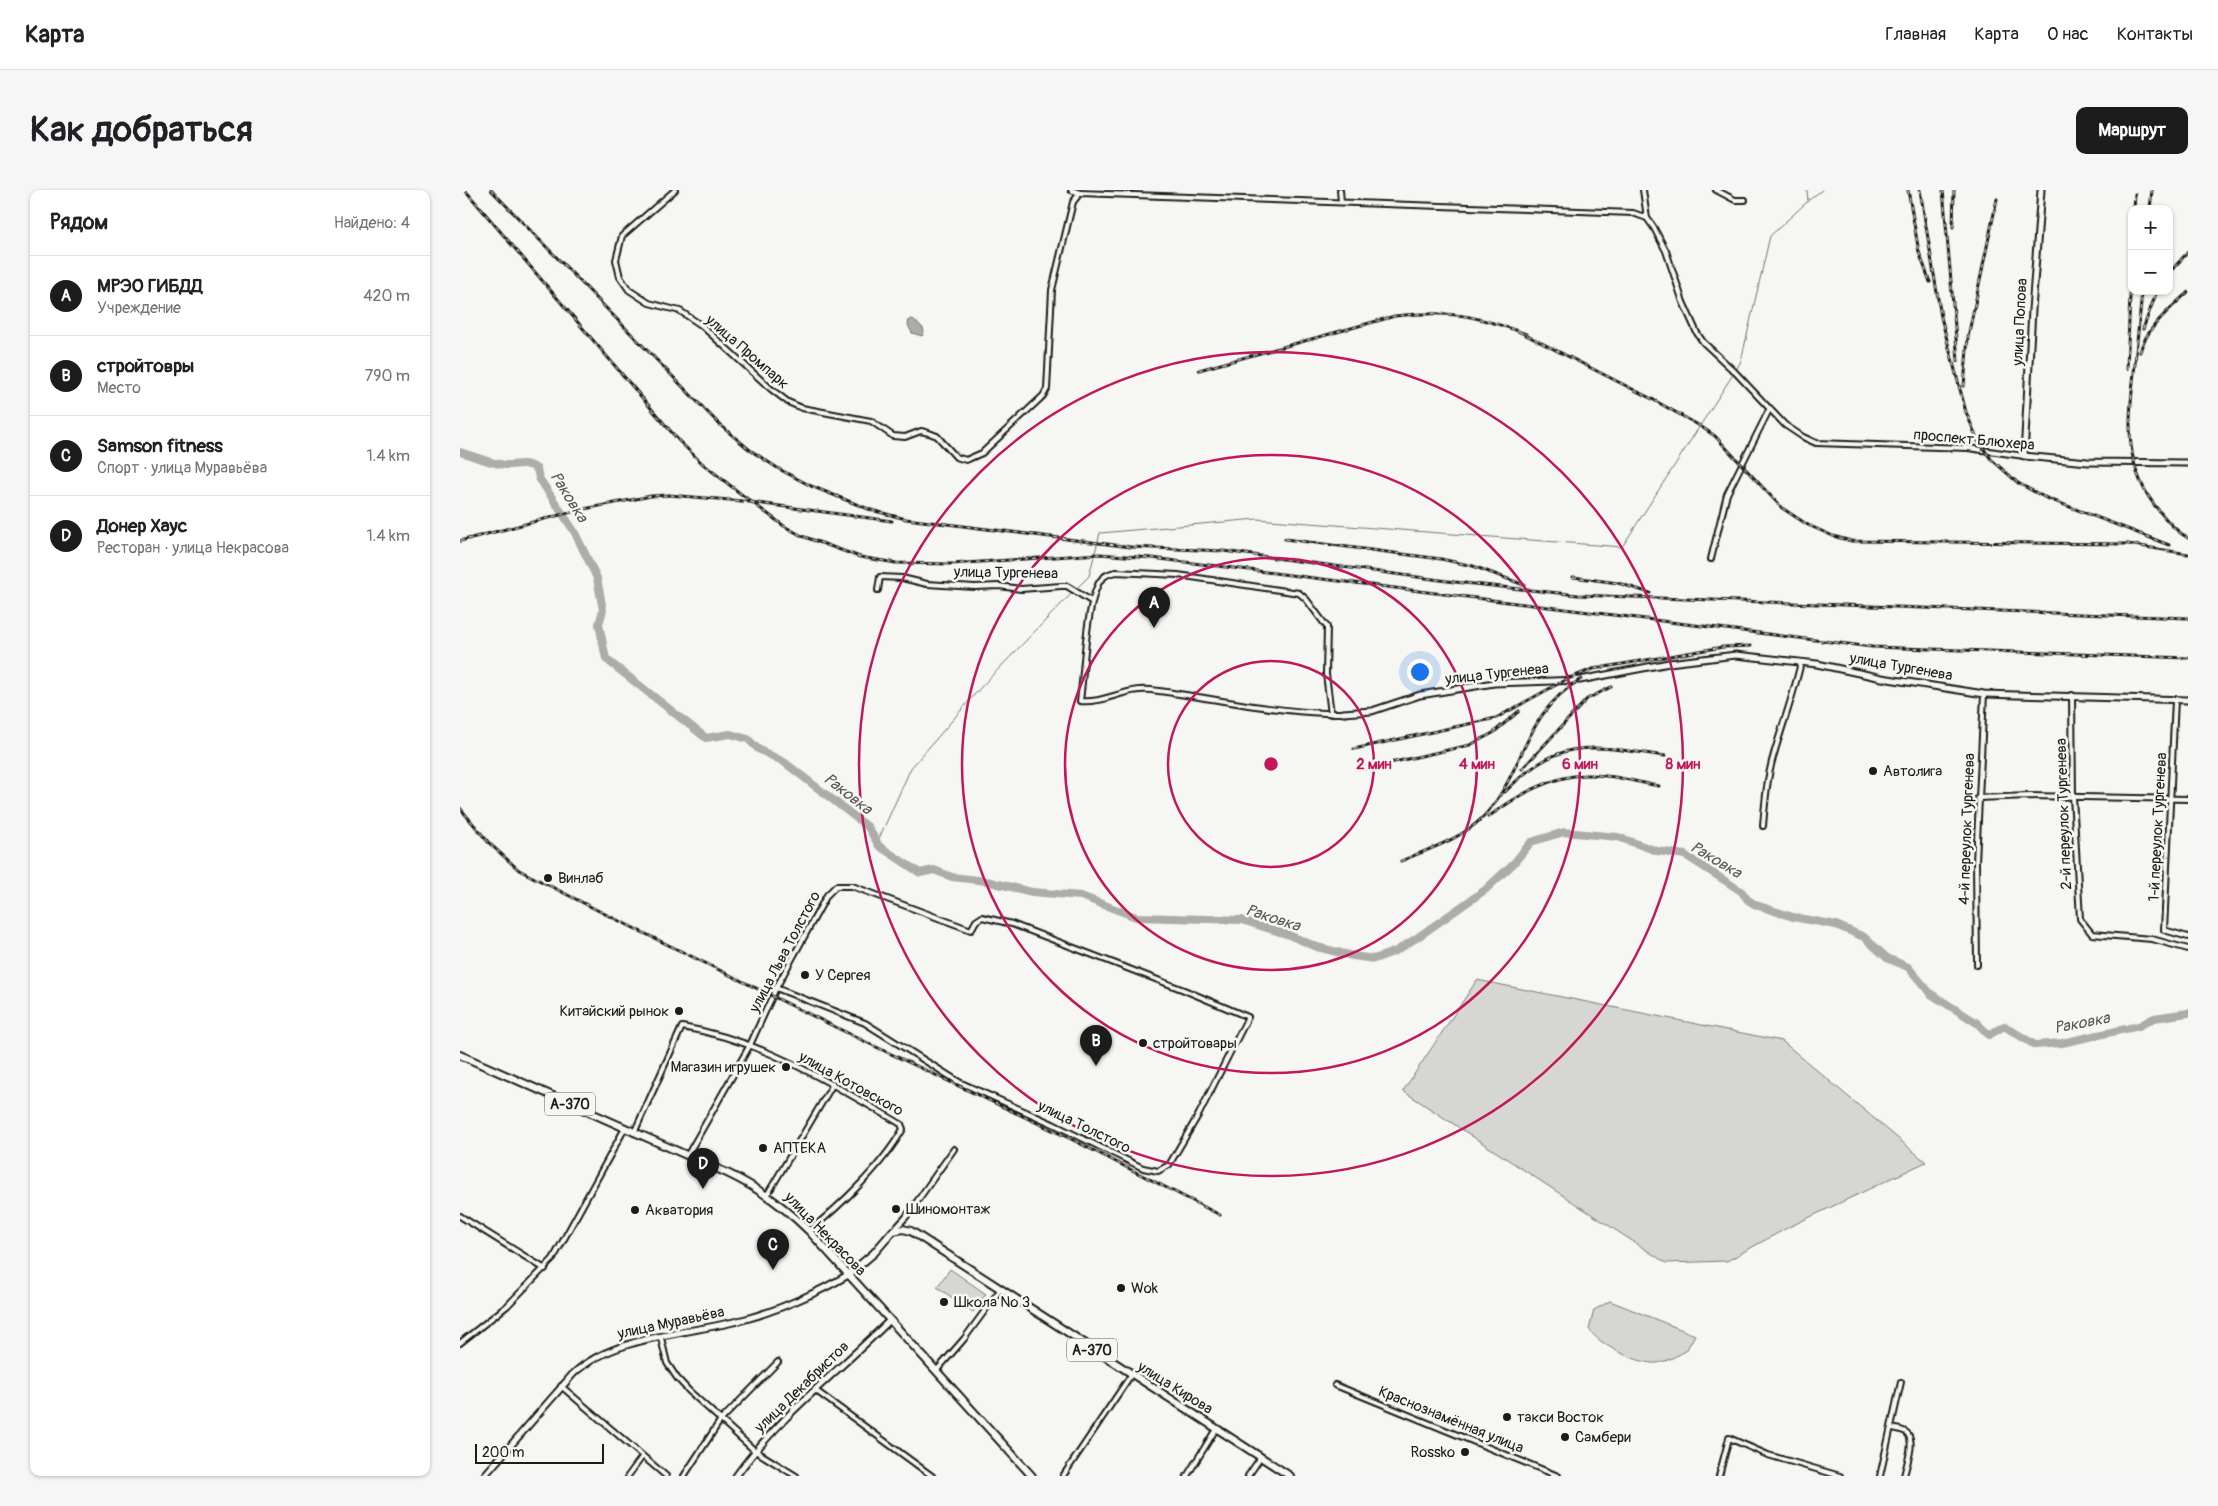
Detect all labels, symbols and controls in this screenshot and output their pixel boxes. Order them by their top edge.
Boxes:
text: Карта [25,20,84,49]
text: Главная [1885,23,1946,46]
text: Карта [1974,23,2019,46]
text: О нас [2047,23,2089,46]
text: Контакты [2117,23,2193,46]
button: Маршрут [2076,107,2188,154]
text: Как добраться [30,108,253,152]
map controls [2128,205,2173,295]
button: + [2128,205,2173,250]
text: Рядом [50,209,108,236]
text: Найдено: 4 [334,213,410,233]
button: − [2128,250,2173,295]
text: МРЭО ГИБДД [97,274,202,298]
street label: улица Попова [2008,278,2032,367]
text: A [61,286,71,306]
text: 420 m [363,286,410,306]
text: Учреждение [97,298,181,318]
street label: улица Промпарк [701,310,793,393]
text: стройтовры [97,354,194,378]
text: B [61,366,71,386]
text: 790 m [365,366,410,386]
text: Место [97,378,141,398]
street label: проспект Блюхера [1913,425,2035,455]
text: Samson fitness [97,434,223,458]
text: C [61,446,71,466]
text: 1.4 km [367,446,410,466]
text: Спорт · улица Муравьёва [97,458,267,478]
water label: Раковка [546,468,593,527]
text: Донер Хаус [97,514,187,538]
text: D [61,526,71,546]
text: 1.4 km [367,526,410,546]
text: Ресторан · улица Некрасова [97,538,289,558]
street label: улица Тургенева [953,563,1058,583]
pin: A [1138,587,1170,628]
street label: улица Тургенева [1847,648,1954,685]
your location [1407,659,1433,685]
street label: улица Тургенева [1443,659,1550,689]
street label: 2-й переулок Тургенева [2052,738,2076,890]
street label: 1-й переулок Тургенева [2145,752,2171,902]
street label: 4-й переулок Тургенева [1955,753,1979,905]
centre of rings [1262,755,1280,773]
text: 2 мин [1356,755,1392,774]
text: 4 мин [1459,755,1496,774]
text: 6 мин [1562,755,1599,774]
text: 8 мин [1666,755,1701,774]
place label: Автолига [1883,762,1942,781]
marker: Автолига [1867,765,1879,777]
water label: Раковка [820,769,877,820]
water label: Раковка [1687,837,1746,884]
place label: Винлаб [558,869,604,888]
marker: Винлаб [542,872,554,884]
street label: улица Льва Толстого [745,888,825,1017]
water label: Раковка [1243,900,1304,937]
place label: У Сергея [815,966,871,985]
marker: У Сергея [799,969,811,981]
place label: Китайский рынок [560,1002,669,1021]
marker: Китайский рынок [673,1005,685,1017]
water label: Раковка [2053,1008,2113,1038]
pin: B [1080,1025,1112,1066]
place label: стройтовары [1153,1034,1237,1053]
marker: стройтовары [1137,1037,1149,1049]
street label: улица Котовского [794,1047,907,1121]
place label: Магазин игрушек [670,1058,776,1077]
marker: Магазин игрушек [780,1061,792,1073]
road number: А-370 [545,1092,595,1116]
street label: улица Толстого [1034,1096,1134,1158]
place label: АПТЕКА [773,1139,826,1158]
marker: АПТЕКА [757,1142,769,1154]
pin: D [687,1148,719,1189]
street label: улица Некрасова [779,1187,870,1280]
place label: Шиномонтаж [906,1200,990,1219]
place label: Акватория [645,1201,713,1220]
marker: Шиномонтаж [890,1203,902,1215]
marker: Акватория [629,1204,641,1216]
pin: C [757,1229,789,1270]
place label: Wok [1131,1279,1159,1298]
marker: Wok [1115,1282,1127,1294]
place label: Школа № 3 [954,1293,1030,1312]
marker: Школа № 3 [938,1296,950,1308]
street label: улица Муравьёва [615,1302,726,1344]
street label: улица Декабристов [750,1337,853,1438]
road number: А-370 [1067,1338,1117,1362]
street label: улица Кирова [1133,1357,1216,1419]
street label: Краснознамённая улица [1376,1382,1526,1458]
place label: такси Восток [1517,1408,1604,1427]
marker: такси Восток [1501,1411,1513,1423]
place label: Самбери [1575,1428,1631,1447]
marker: Самбери [1559,1431,1571,1443]
scale bar [475,1441,604,1464]
place label: Rossko [1411,1443,1455,1462]
text: 200 m [482,1444,524,1461]
marker: Rossko [1459,1446,1471,1458]

